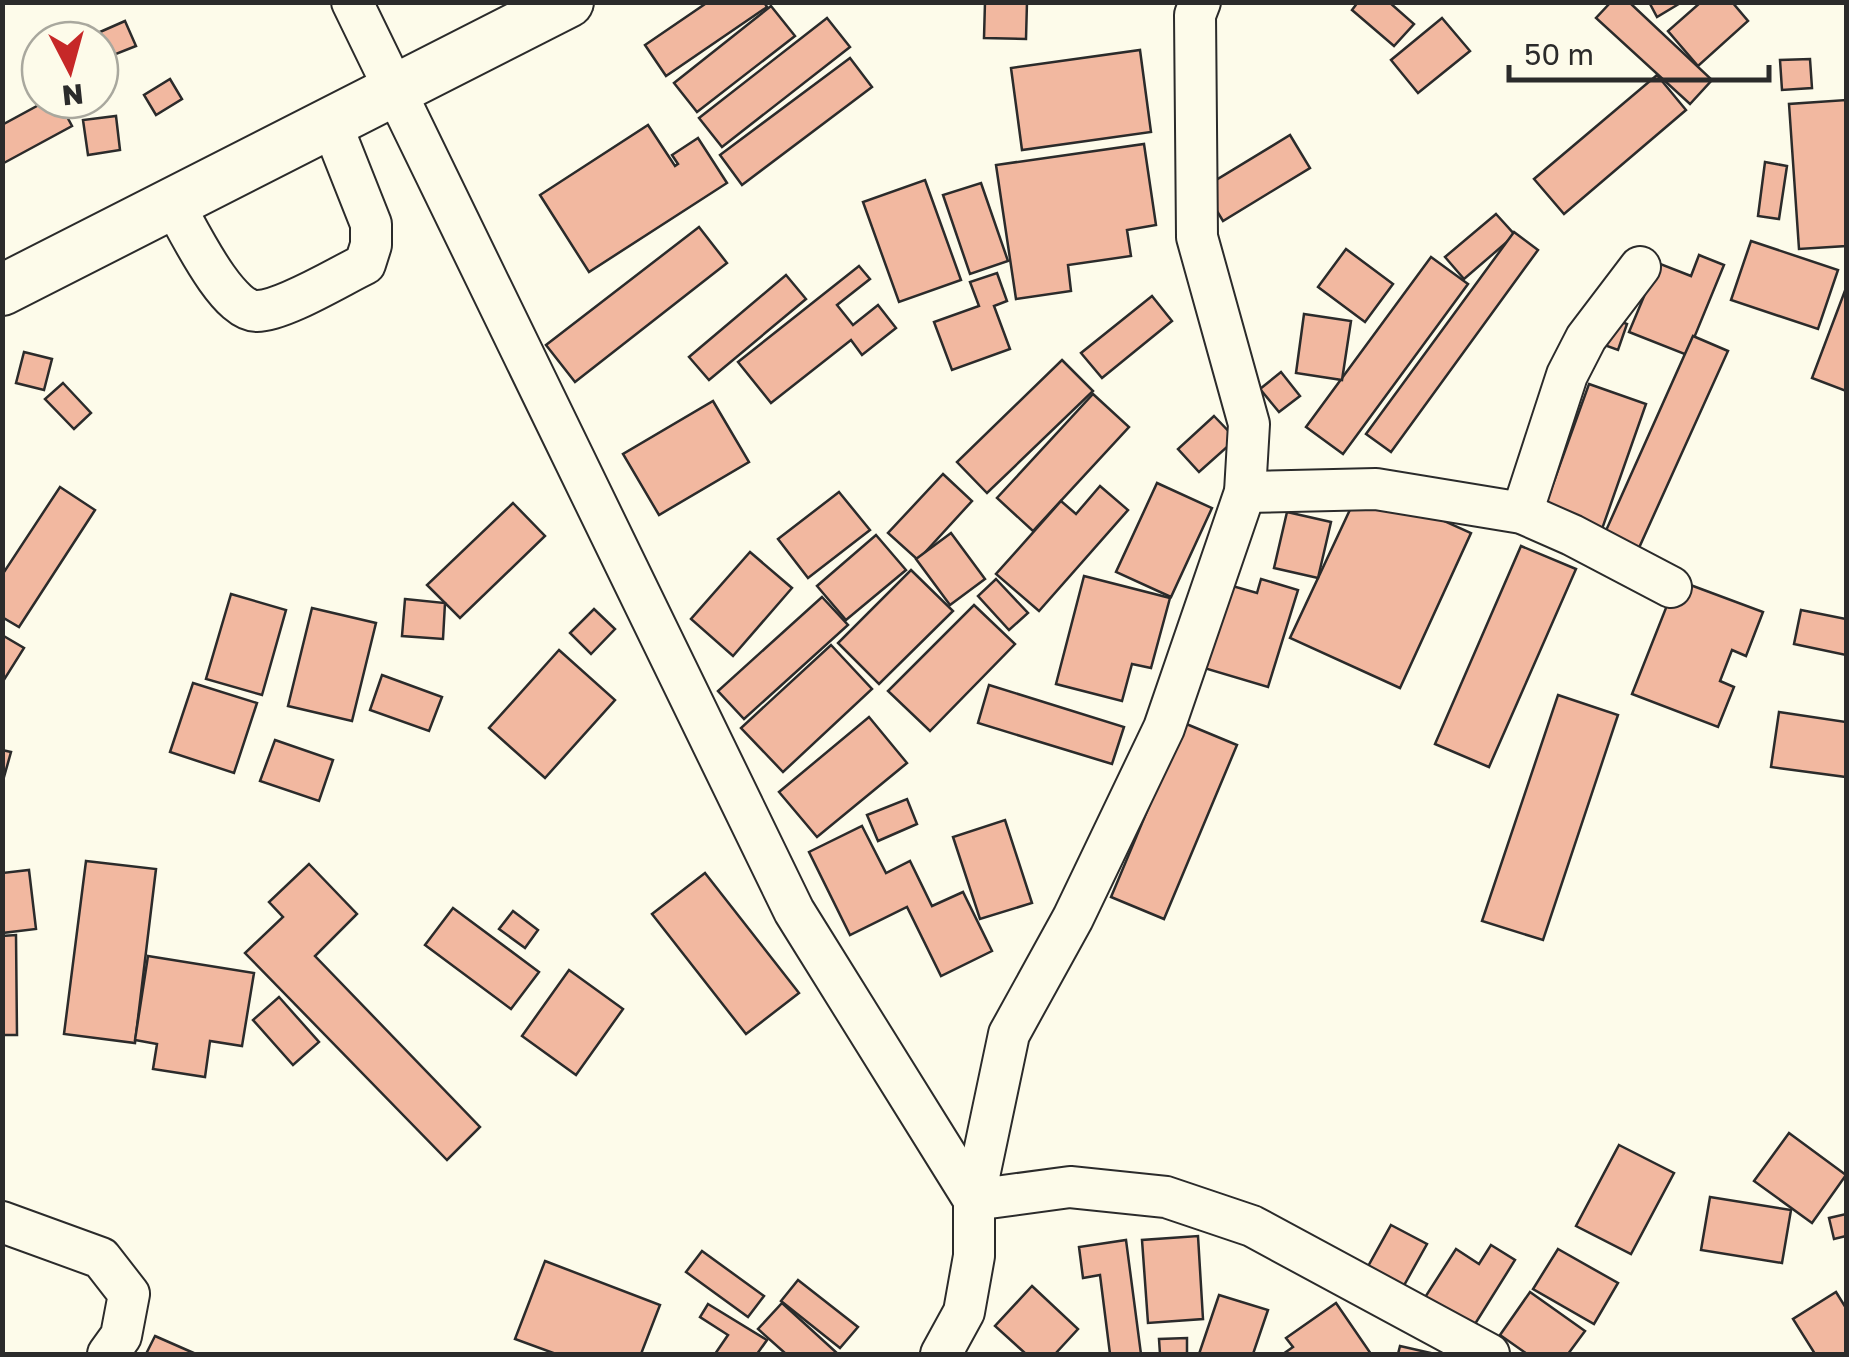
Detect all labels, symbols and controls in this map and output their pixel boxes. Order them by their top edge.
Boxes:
north arrow [20,20,120,120]
scale bar [1509,20,1769,82]
text: 50 m [1524,36,1594,72]
text: N [60,78,85,113]

